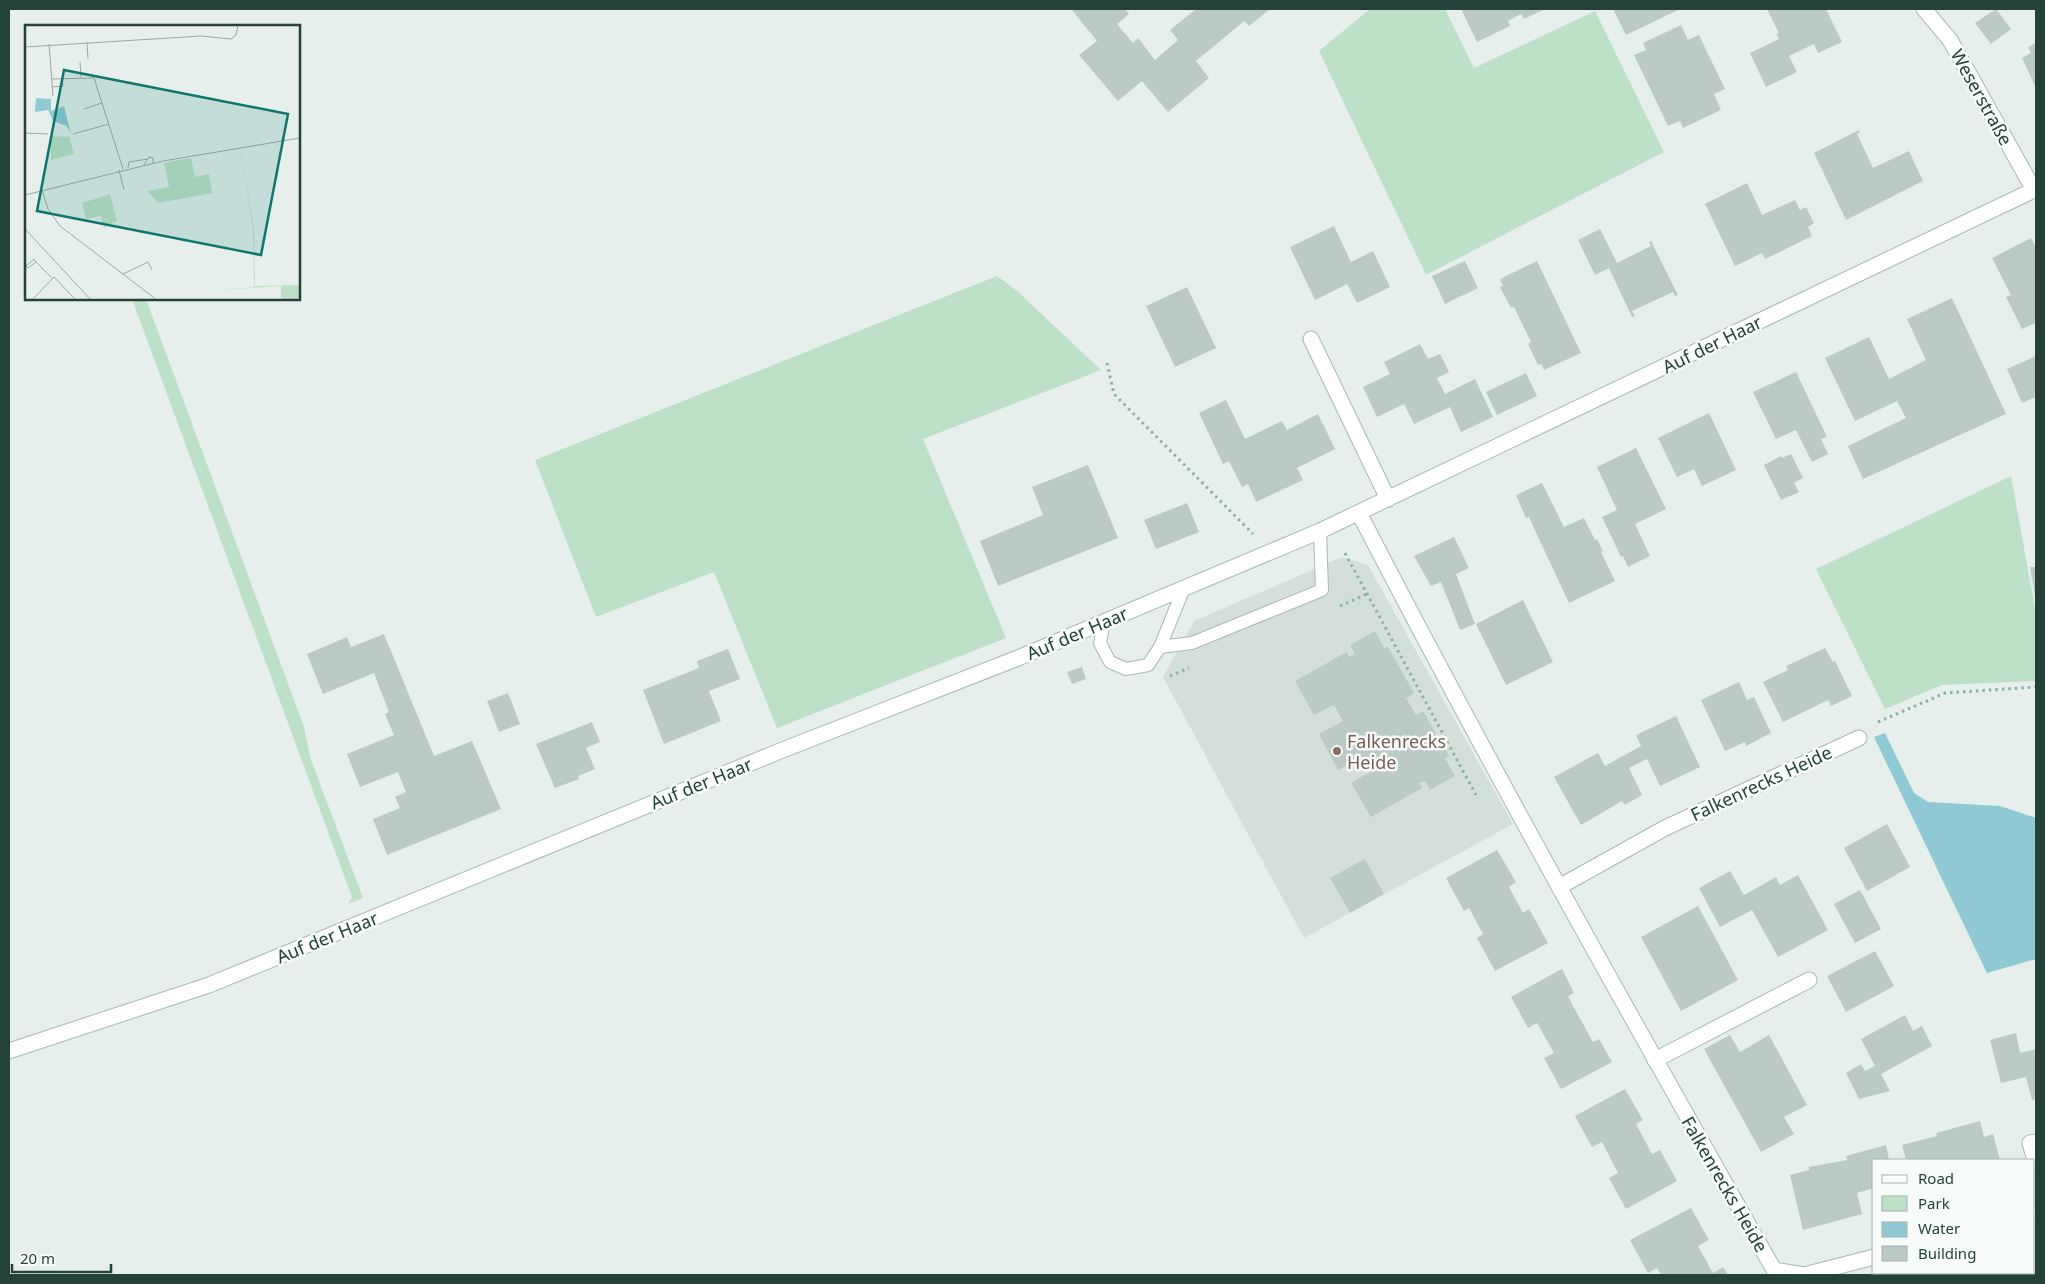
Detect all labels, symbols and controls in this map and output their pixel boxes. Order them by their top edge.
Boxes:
inset map [25,25,300,300]
street label: Weserstraße [1946,45,2018,149]
street label: Auf der Haar [1658,309,1766,378]
street label: Auf der Haar [1023,601,1132,665]
place label: Falkenrecks Heide [1347,729,1446,774]
street label: Falkenrecks Heide [1687,740,1835,826]
marker: Falkenrecks Heide [1331,745,1343,757]
street label: Auf der Haar [647,751,756,814]
street label: Auf der Haar [273,905,382,968]
street label: Falkenrecks Heide [1676,1112,1774,1256]
legend [1872,1159,2035,1274]
text: Road [1918,1168,1954,1188]
text: Park [1918,1193,1950,1213]
text: Water [1918,1218,1960,1238]
scale bar [12,1242,111,1274]
text: Building [1918,1243,1976,1263]
text: 20 m [20,1248,55,1268]

